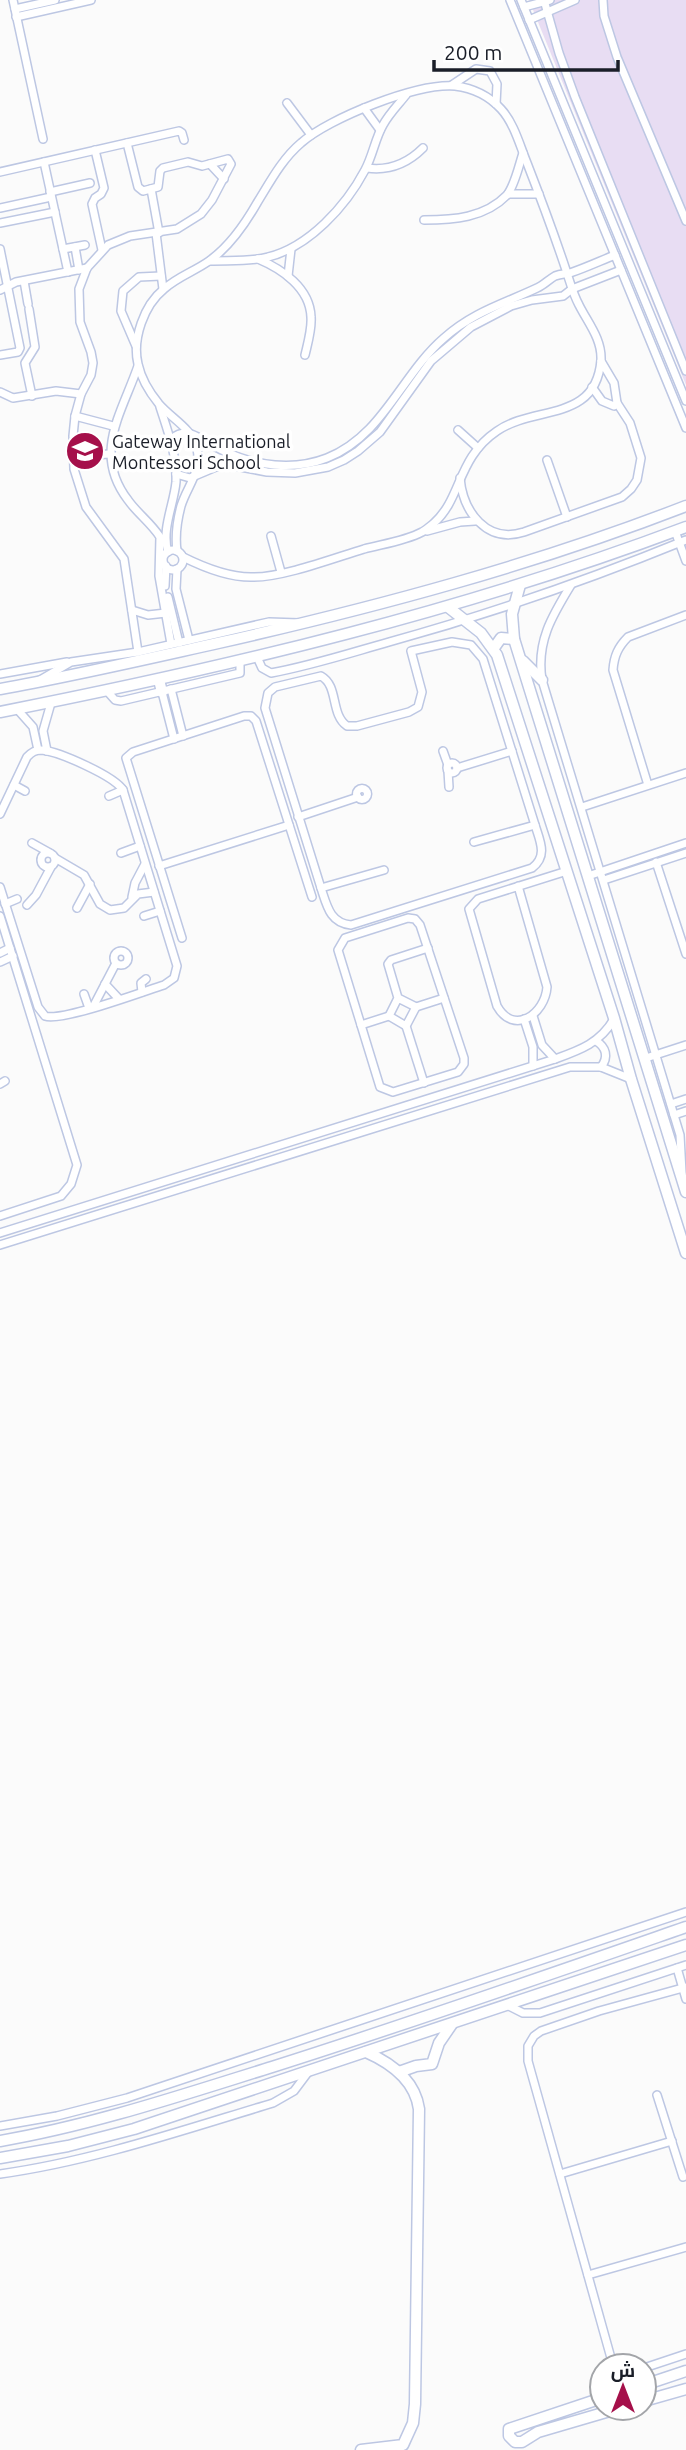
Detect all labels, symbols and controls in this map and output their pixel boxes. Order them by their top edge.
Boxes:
scale bar [434,28,618,72]
text: 200 m [444,40,502,64]
school or university icon: Gateway International Montessori School [64,430,106,472]
place label: Gateway International Montessori School [112,431,291,472]
north arrow [588,2352,658,2422]
text: ش [611,2359,635,2382]

